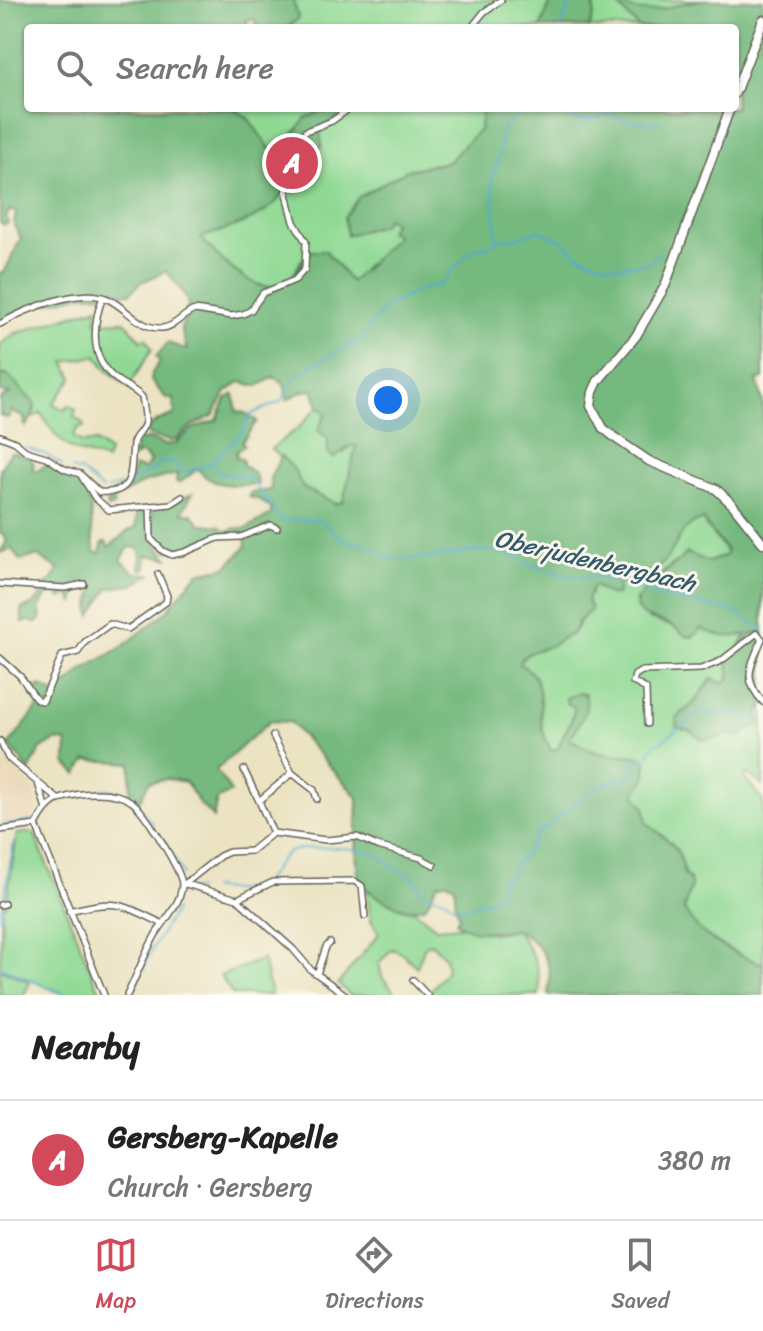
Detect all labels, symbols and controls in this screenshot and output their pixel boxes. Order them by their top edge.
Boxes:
search box [24,24,739,112]
text: Search here [116,41,274,95]
icon: search [52,46,96,90]
pin: A [266,133,318,193]
your location [368,380,408,420]
water label: Oberjudenbergbach [491,518,702,605]
text: Nearby [32,1017,140,1077]
text: Gersberg-Kapelle [108,1110,338,1164]
text: A [49,1137,67,1183]
text: 380 m [658,1137,731,1183]
text: Church · Gersberg [108,1164,313,1210]
tab: Map [94,1233,138,1320]
tab: Directions [325,1233,424,1320]
tab: Saved [611,1233,669,1320]

